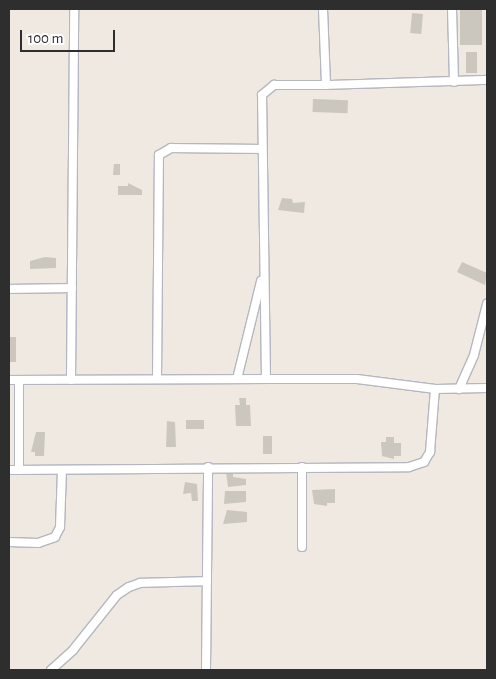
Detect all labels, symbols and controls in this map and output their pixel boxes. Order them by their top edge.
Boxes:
scale bar [22,20,118,52]
text: 100 m [28,31,63,46]

